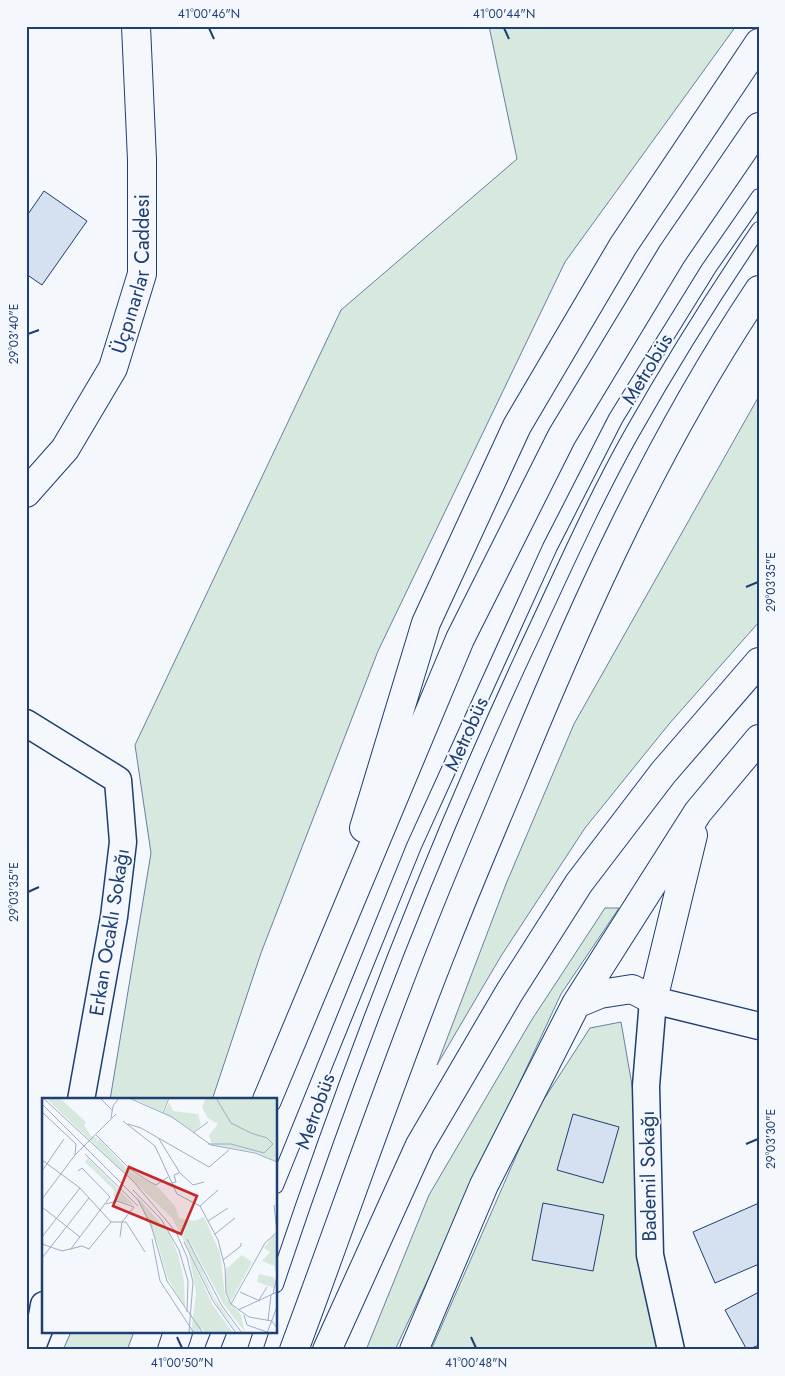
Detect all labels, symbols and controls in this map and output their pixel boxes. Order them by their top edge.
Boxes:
text: 41°00'46"N [178,5,240,23]
text: 41°00'44"N [473,5,535,23]
street label: Üçpınarlar Caddesi [104,194,157,357]
text: 29°03'40"E [5,304,23,364]
street label: Metrobüs [615,328,680,410]
text: 29°03'35"E [762,552,780,612]
street label: Metrobüs [437,692,496,776]
street label: Erkan Ocaklı Sokağı [82,846,137,1018]
text: 29°03'35"E [5,862,23,922]
street label: Metrobüs [288,1069,343,1153]
inset map [42,1098,278,1334]
text: 29°03'30"E [762,1109,780,1169]
street label: Bademil Sokağı [633,1110,664,1242]
text: 41°00'50"N [151,1354,213,1372]
text: 41°00'48"N [445,1354,507,1372]

